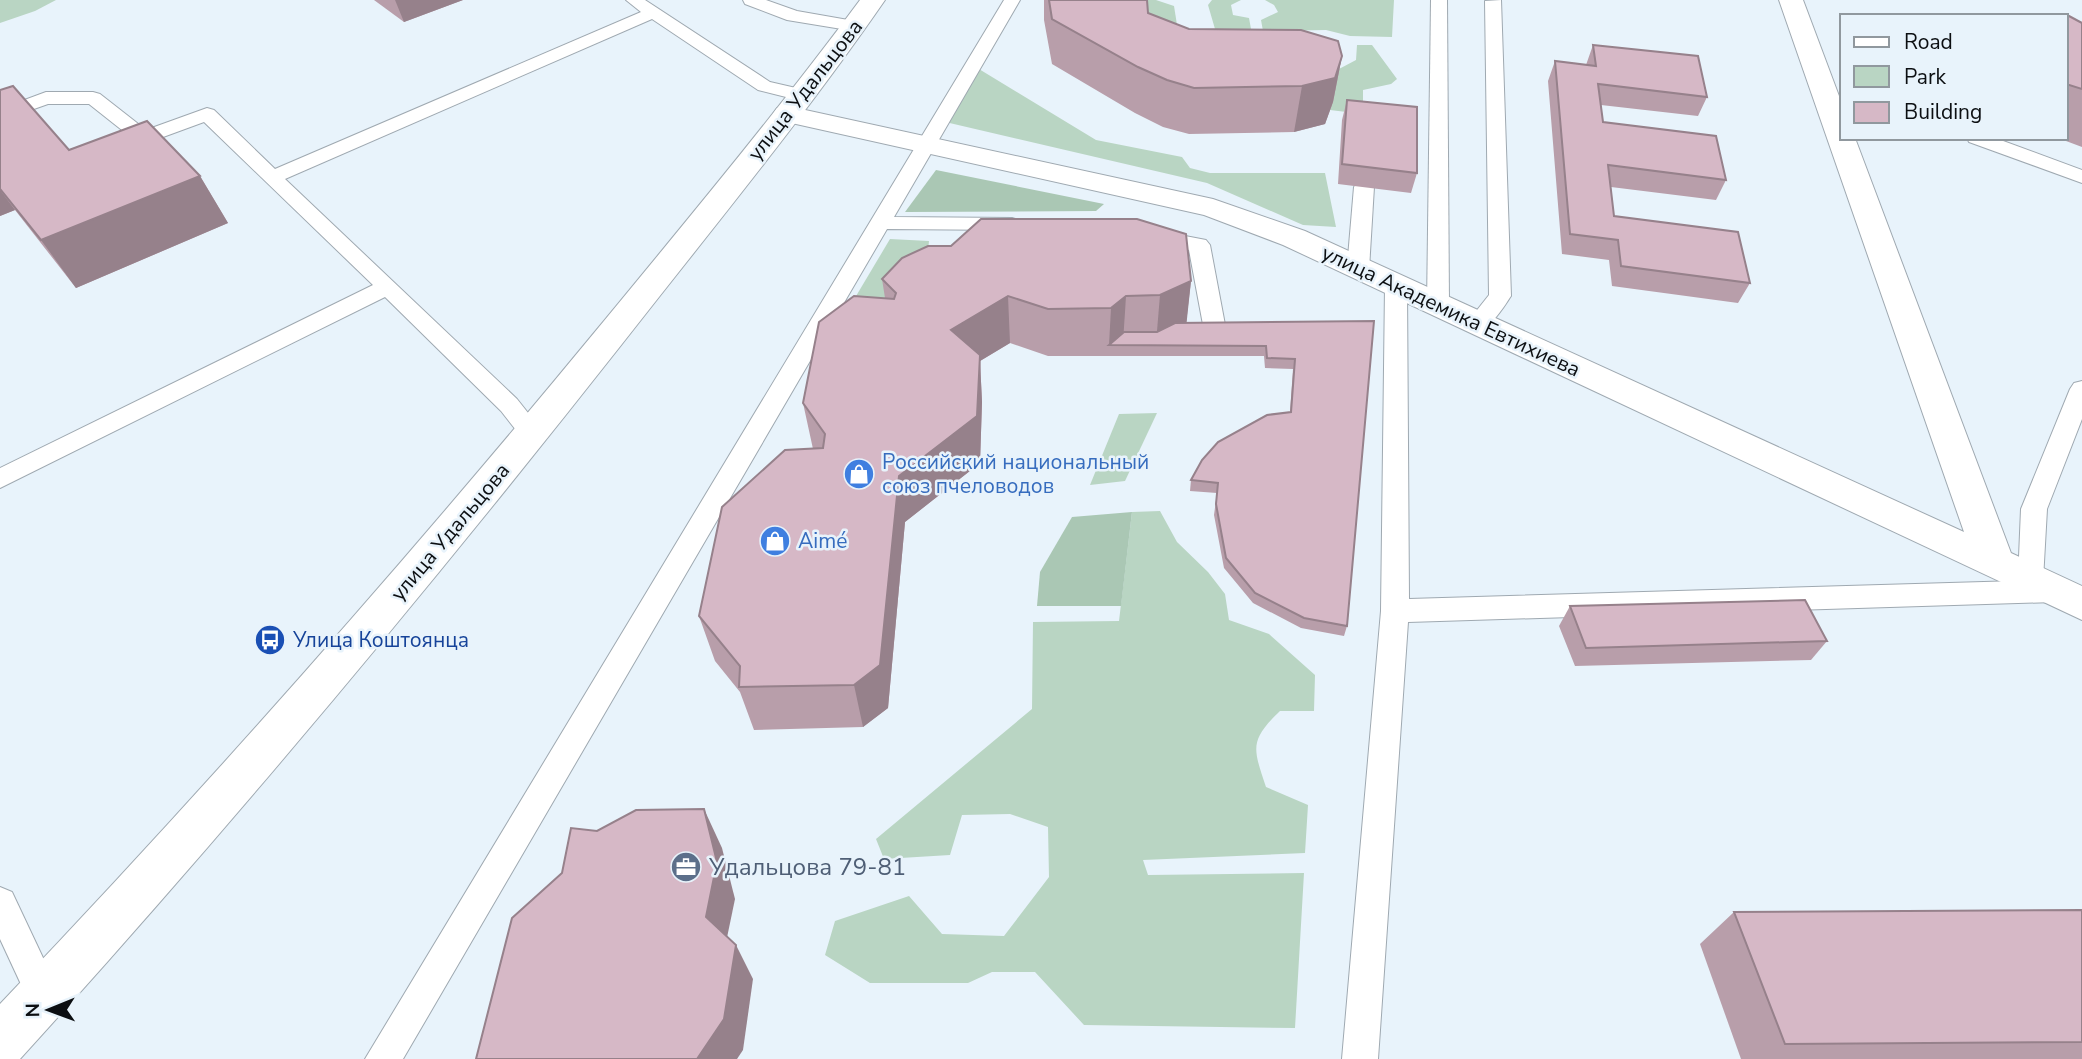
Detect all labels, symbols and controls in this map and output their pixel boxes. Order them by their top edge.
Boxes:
street label: улица Удальцова [741,14,869,166]
legend [1840,14,2068,140]
text: Road [1904,28,1953,56]
text: Park [1904,63,1946,91]
text: Building [1904,98,1982,126]
street label: улица Академика Евтихиева [1317,239,1585,383]
place label: Российский национальный союз пчеловодов [882,448,1149,500]
street label: улица Удальцова [384,457,516,607]
shop icon: Российский национальный союз пчеловодов [842,457,876,491]
shop icon: Aimé [758,524,792,558]
place label: Aimé [798,527,847,555]
bus stop icon: Улица Коштоянца [253,623,287,657]
place label: Улица Коштоянца [292,626,469,654]
office icon: Удальцова 79-81 [669,850,703,884]
place label: Удальцова 79-81 [708,851,906,883]
north arrow [14,975,84,1045]
text: N [20,1003,46,1018]

